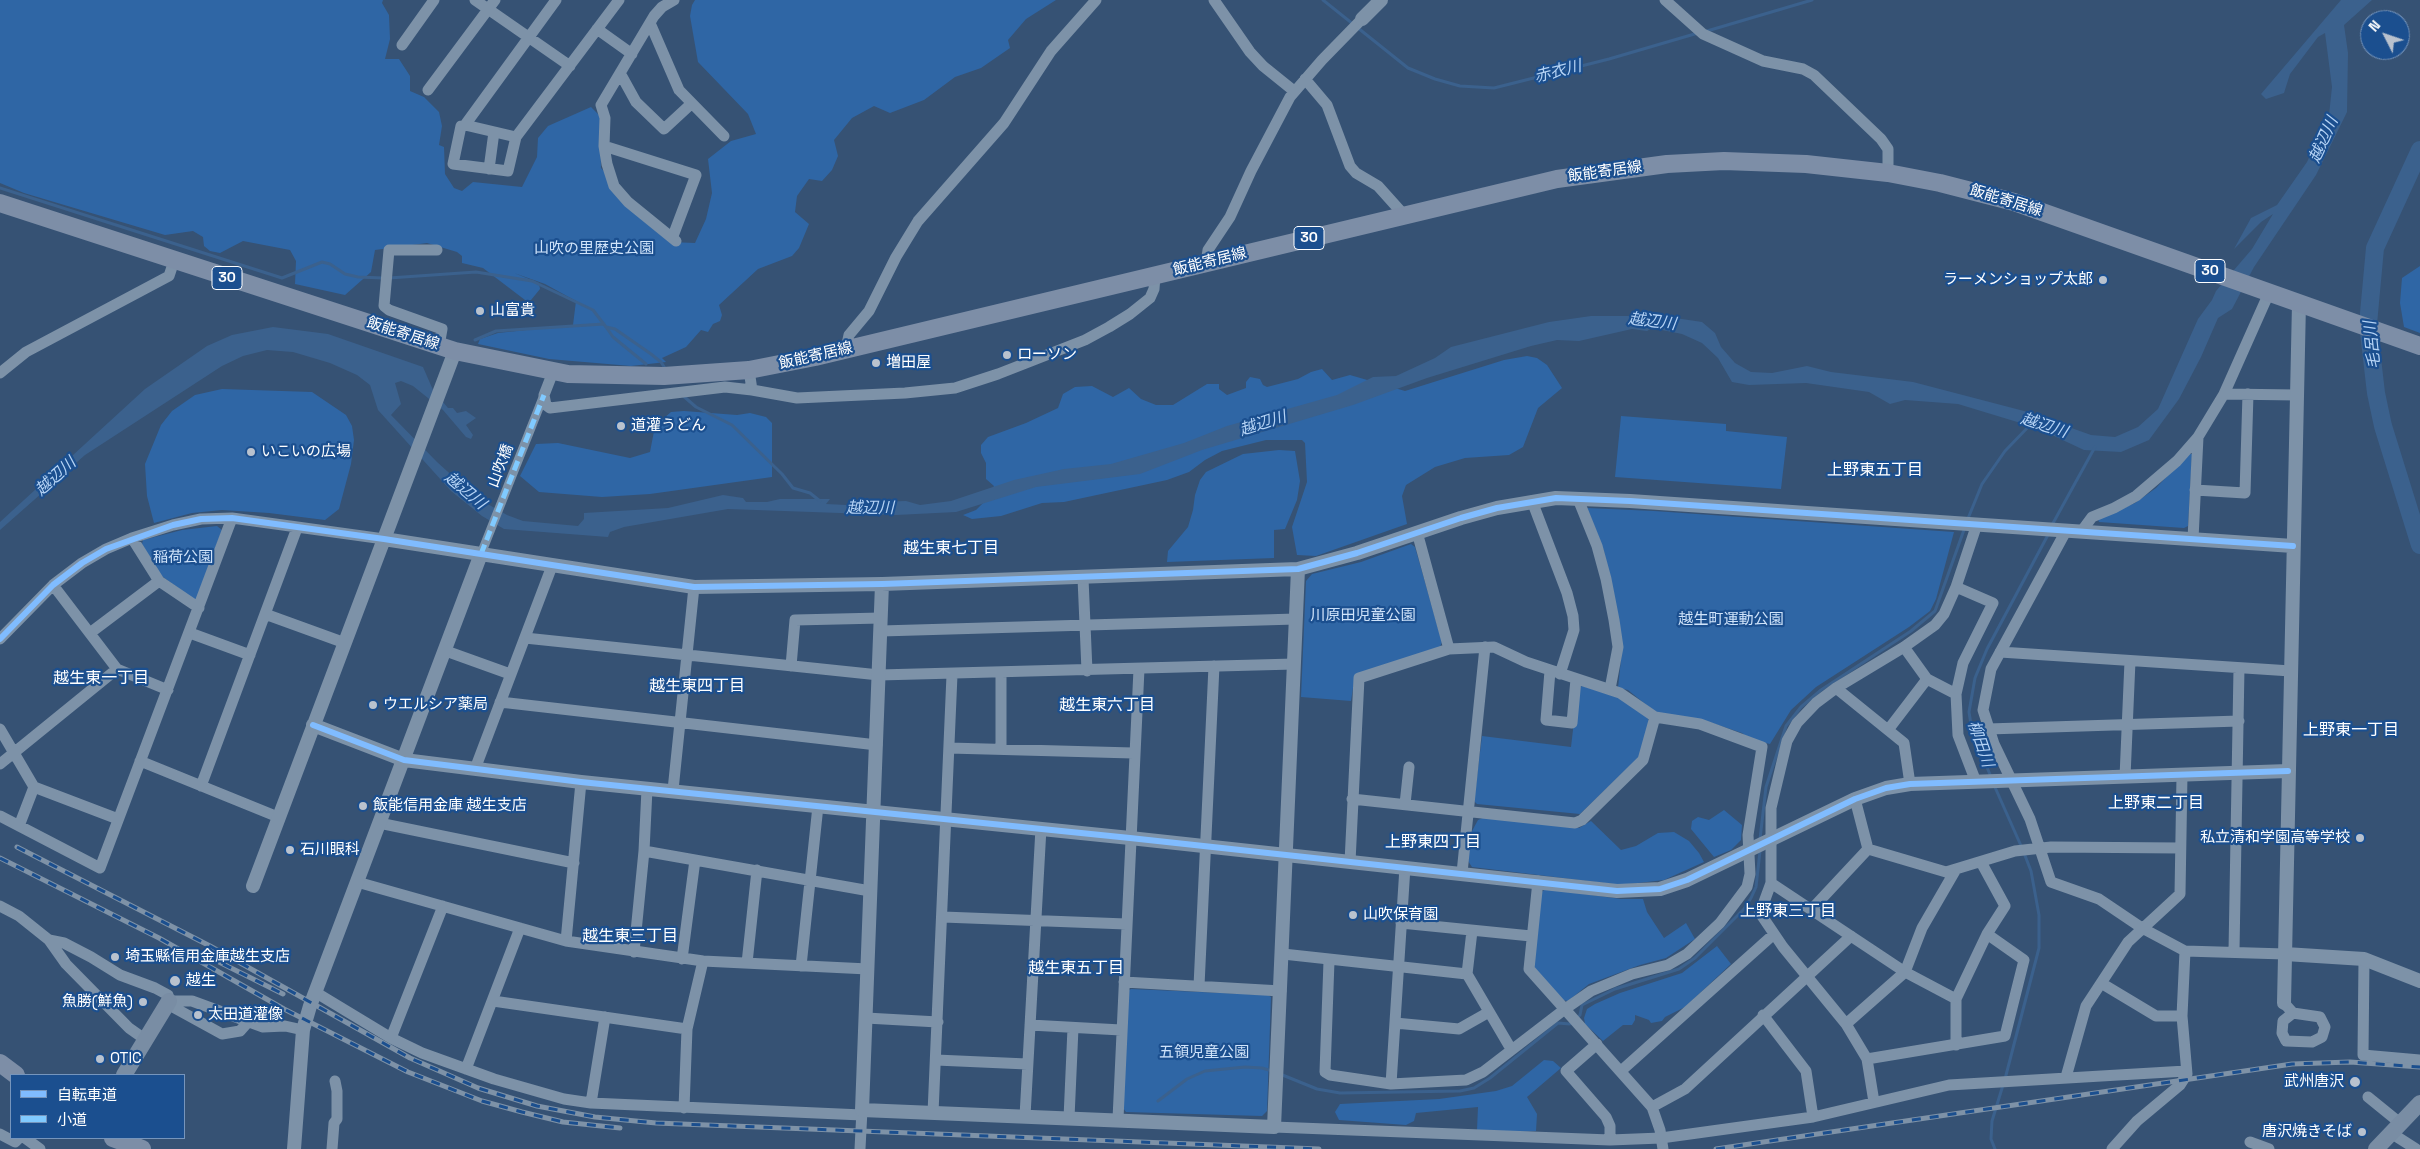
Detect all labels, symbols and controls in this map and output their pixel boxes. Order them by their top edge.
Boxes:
north arrow [2360,10,2410,60]
text: N [2365,16,2384,35]
water label: 赤衣川 [1532,57,1584,87]
water label: 越辺川 [2305,114,2343,166]
street label: 飯能寄居線 [1567,158,1643,186]
street label: 飯能寄居線 [1968,181,2044,221]
road number: 30 [1294,227,1324,250]
park label: 山吹の里歴史公園 [534,240,654,258]
street label: 飯能寄居線 [1171,244,1249,280]
road number: 30 [2195,260,2225,282]
road number: 30 [212,266,242,290]
place label: ラーメンショップ太郎 [1943,271,2093,289]
marker: ラーメンショップ太郎 [2097,274,2109,286]
place label: 山富貴 [490,302,535,320]
marker: 山富貴 [474,305,486,317]
water label: 越辺川 [1627,310,1677,334]
street label: 飯能寄居線 [365,314,441,354]
water label: 毛呂川 [2361,320,2385,370]
street label: 飯能寄居線 [777,339,855,373]
place label: ローソン [1017,346,1077,364]
marker: ローソン [1001,349,1013,361]
place label: 増田屋 [886,354,931,372]
marker: 増田屋 [870,357,882,369]
water label: 越辺川 [1237,407,1289,441]
water label: 越辺川 [2018,409,2070,443]
place label: 道灌うどん [631,417,706,435]
marker: 道灌うどん [615,420,627,432]
street label: 山吹橋 [485,442,517,490]
place label: いこいの広場 [261,443,351,461]
marker: いこいの広場 [245,446,257,458]
water label: 越辺川 [32,454,80,500]
district label: 上野東五丁目 [1827,461,1923,481]
water label: 越辺川 [440,468,490,514]
water label: 越辺川 [846,499,894,519]
district label: 越生東七丁目 [903,539,999,559]
park label: 稲荷公園 [153,549,213,567]
park label: 川原田児童公園 [1311,607,1415,625]
park label: 越生町運動公園 [1679,611,1783,629]
district label: 越生東一丁目 [53,669,149,689]
district label: 越生東四丁目 [649,677,745,697]
place label: ウエルシア薬局 [383,696,488,714]
district label: 越生東六丁目 [1059,696,1155,716]
marker: ウエルシア薬局 [367,699,379,711]
water label: 柳田川 [1963,718,1997,770]
district label: 上野東一丁目 [2303,721,2399,741]
district label: 上野東二丁目 [2108,794,2204,814]
place label: 飯能信用金庫 越生支店 [373,797,527,815]
marker: 飯能信用金庫 越生支店 [357,800,369,812]
place label: 私立清和学園高等学校 [2200,829,2350,847]
marker: 私立清和学園高等学校 [2354,832,2366,844]
district label: 上野東四丁目 [1385,833,1481,853]
place label: 石川眼科 [300,841,360,859]
marker: 石川眼科 [284,844,296,856]
district label: 上野東三丁目 [1740,902,1836,922]
place label: 山吹保育園 [1363,906,1438,924]
marker: 山吹保育園 [1347,909,1359,921]
district label: 越生東三丁目 [582,927,678,947]
place label: 埼玉縣信用金庫越生支店 [125,948,290,966]
marker: 埼玉縣信用金庫越生支店 [109,951,121,963]
district label: 越生東五丁目 [1028,959,1124,979]
place label: 越生 [186,972,216,990]
marker: 越生 [168,974,182,988]
place label: 魚勝(鮮魚) [62,993,133,1011]
marker: 魚勝(鮮魚) [137,996,149,1008]
place label: 太田道灌像 [208,1006,283,1024]
marker: 太田道灌像 [192,1009,204,1021]
park label: 五領児童公園 [1159,1044,1249,1062]
place label: OTIC [110,1050,142,1068]
marker: OTIC [94,1053,106,1065]
place label: 武州唐沢 [2284,1073,2344,1091]
legend [10,1074,185,1139]
marker: 武州唐沢 [2348,1075,2362,1089]
text: 自転車道 [57,1085,117,1104]
text: 小道 [57,1110,87,1129]
place label: 唐沢焼きそば [2262,1123,2352,1141]
marker: 唐沢焼きそば [2356,1126,2368,1138]

